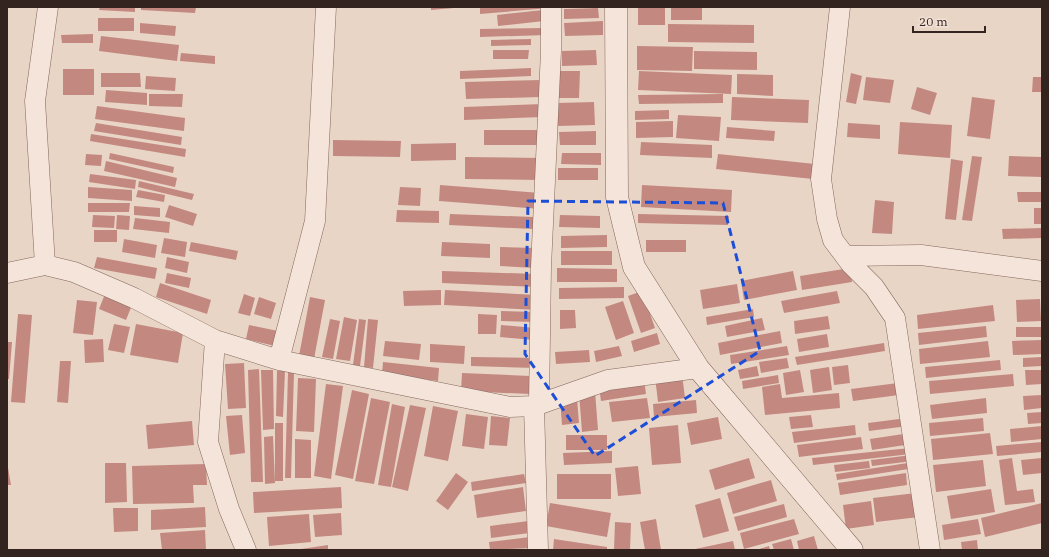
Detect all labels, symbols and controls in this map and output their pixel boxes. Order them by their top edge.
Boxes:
scale bar [913,8,985,34]
text: 20 m [919,14,948,29]

